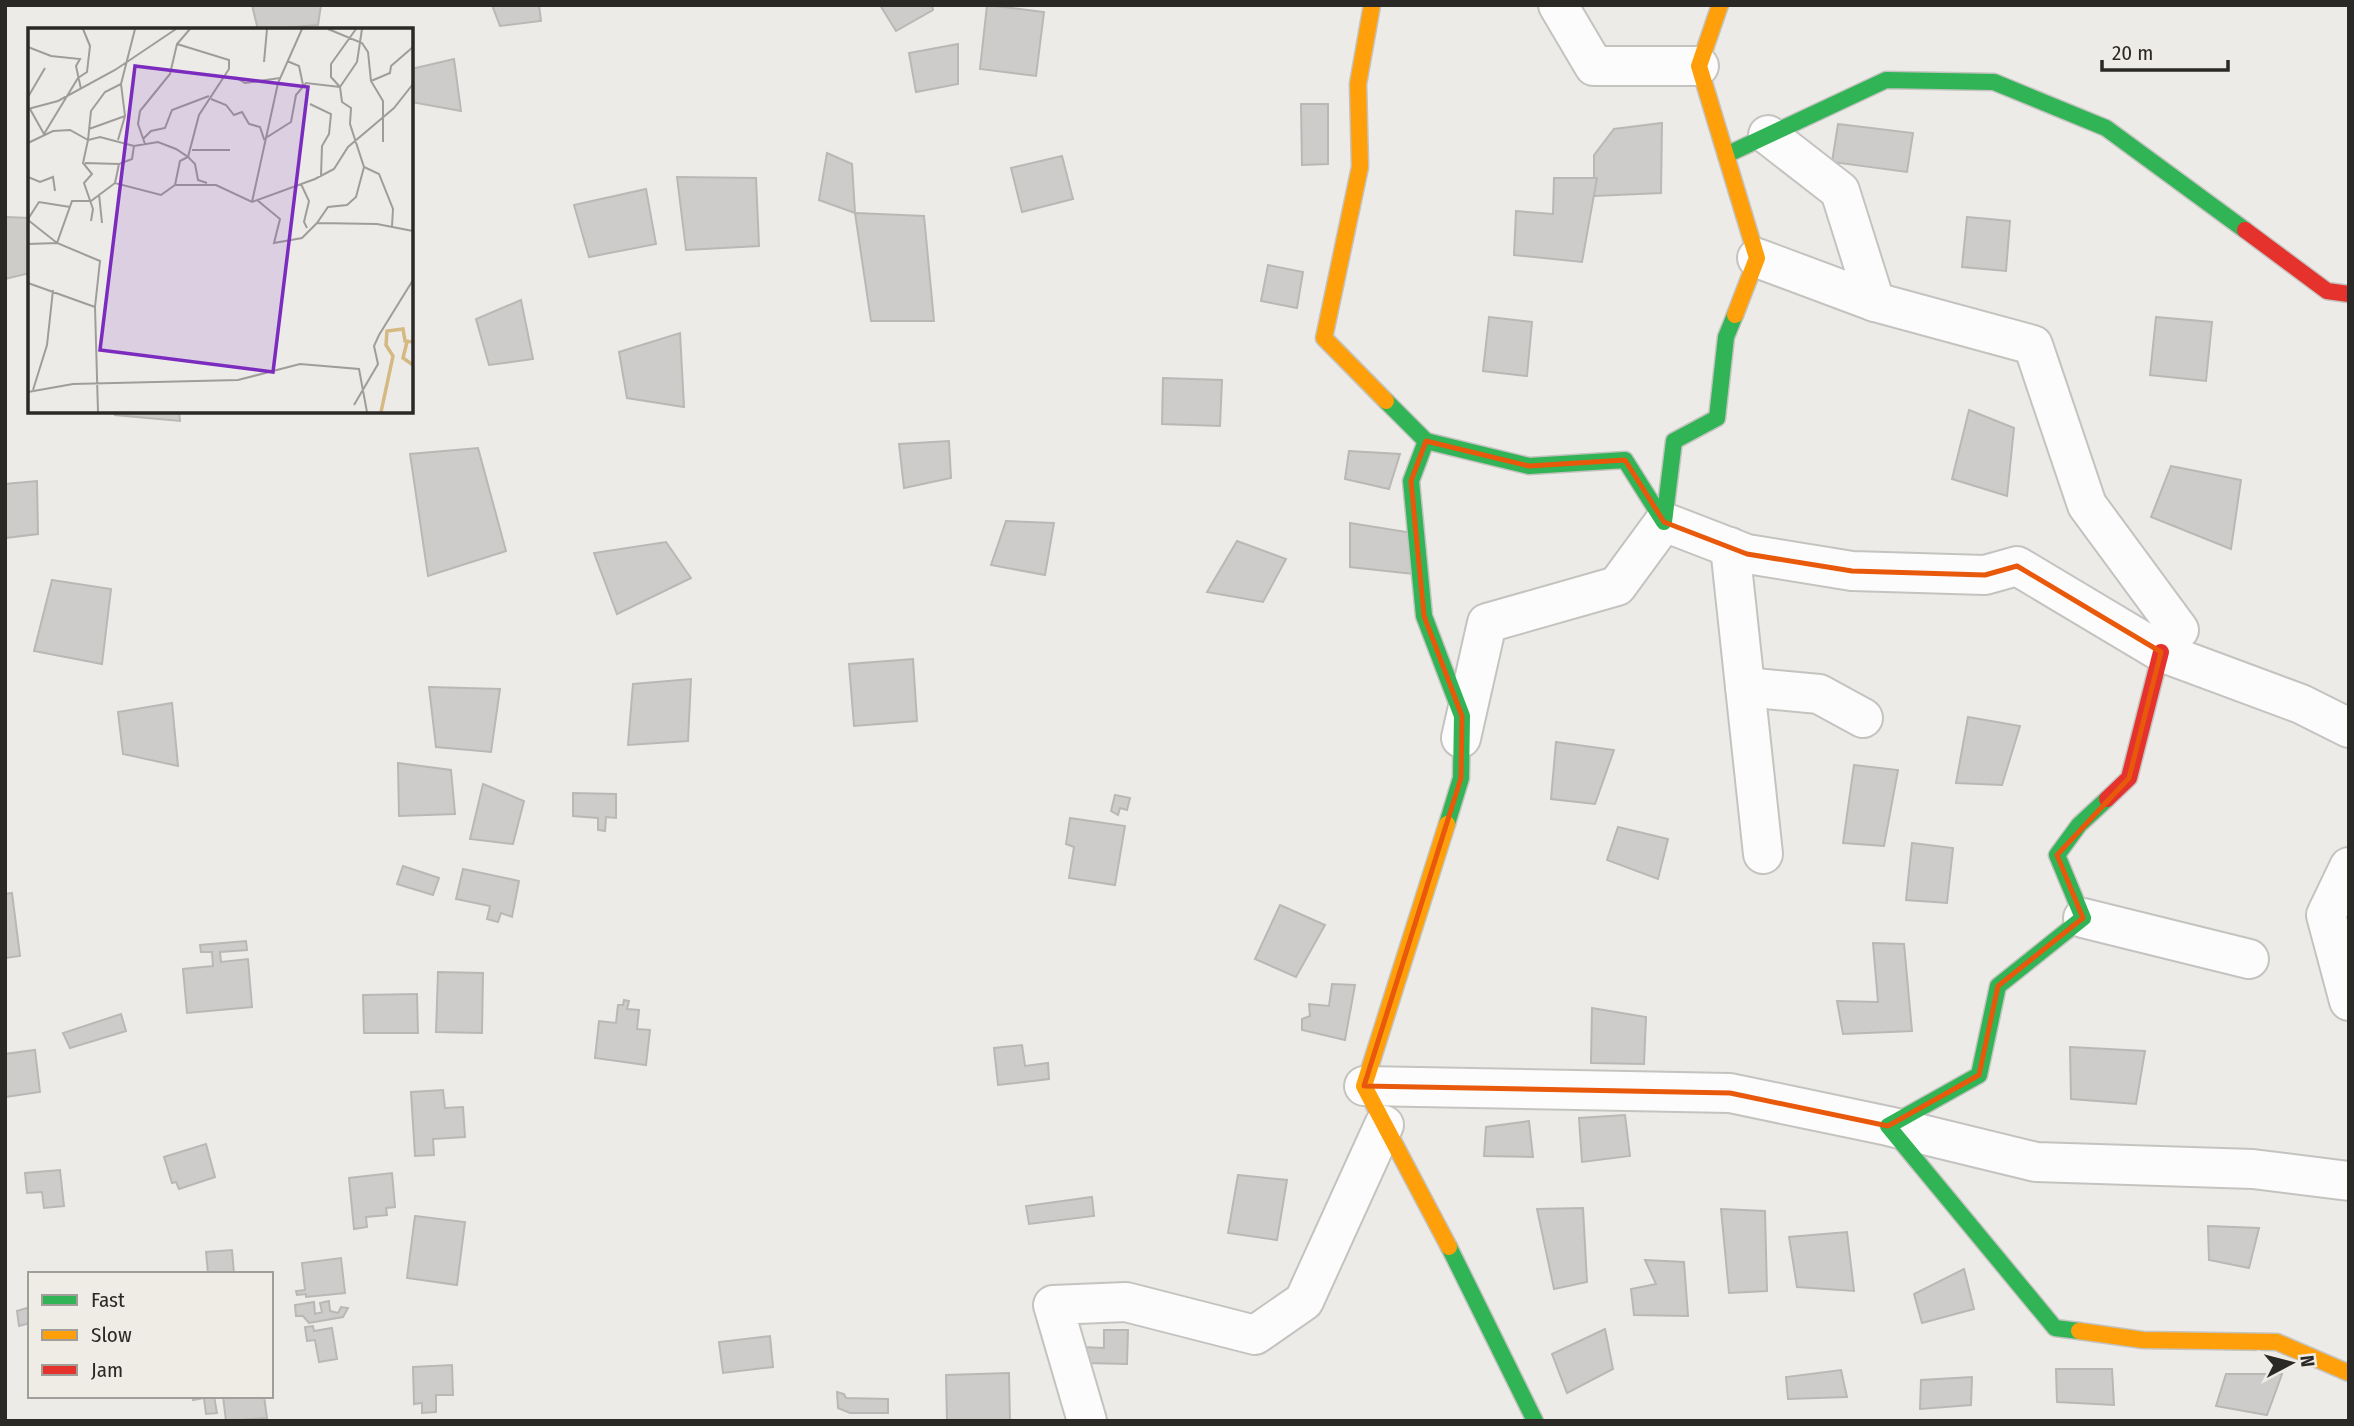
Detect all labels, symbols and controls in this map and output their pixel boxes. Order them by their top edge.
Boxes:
inset map [28,28,413,413]
scale bar [2102,28,2228,72]
text: 20 m [2112,40,2153,66]
legend [28,1272,273,1398]
text: Fast [91,1287,125,1313]
text: Slow [91,1322,132,1348]
north arrow [2256,1328,2326,1398]
text: N [2295,1354,2319,1368]
text: Jam [91,1357,123,1383]

